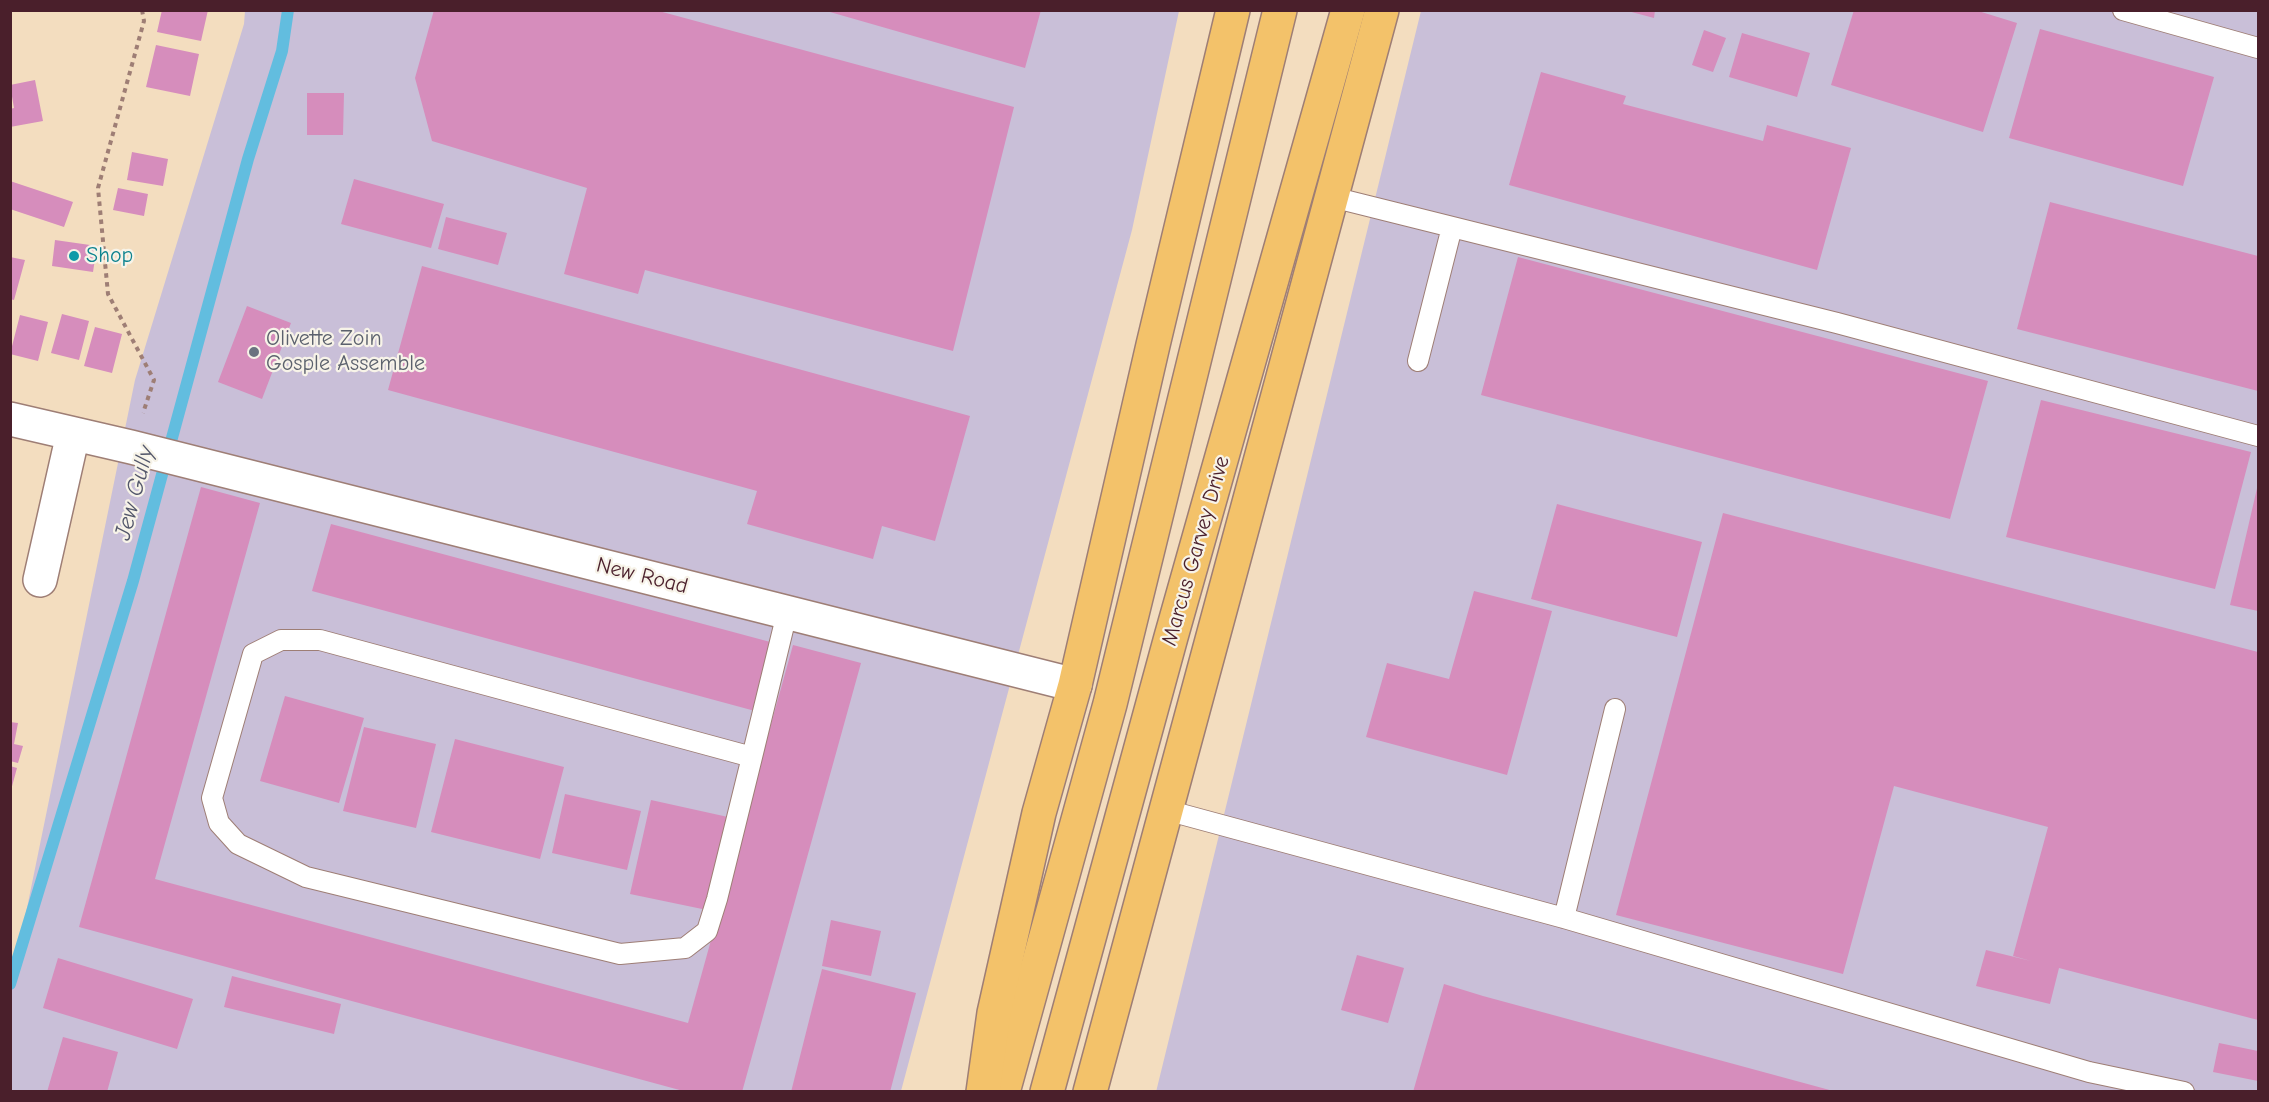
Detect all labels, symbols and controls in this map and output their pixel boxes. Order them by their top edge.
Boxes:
place label: Shop [86,243,133,269]
marker: Shop [67,249,81,263]
place label: Olivette Zoin Gosple Assemble [266,326,425,378]
marker: Olivette Zoin Gosple Assemble [247,345,261,359]
water label: Jew Gully [109,443,161,543]
street label: Marcus Garvey Drive [1156,453,1236,649]
street label: New Road [593,552,691,600]

